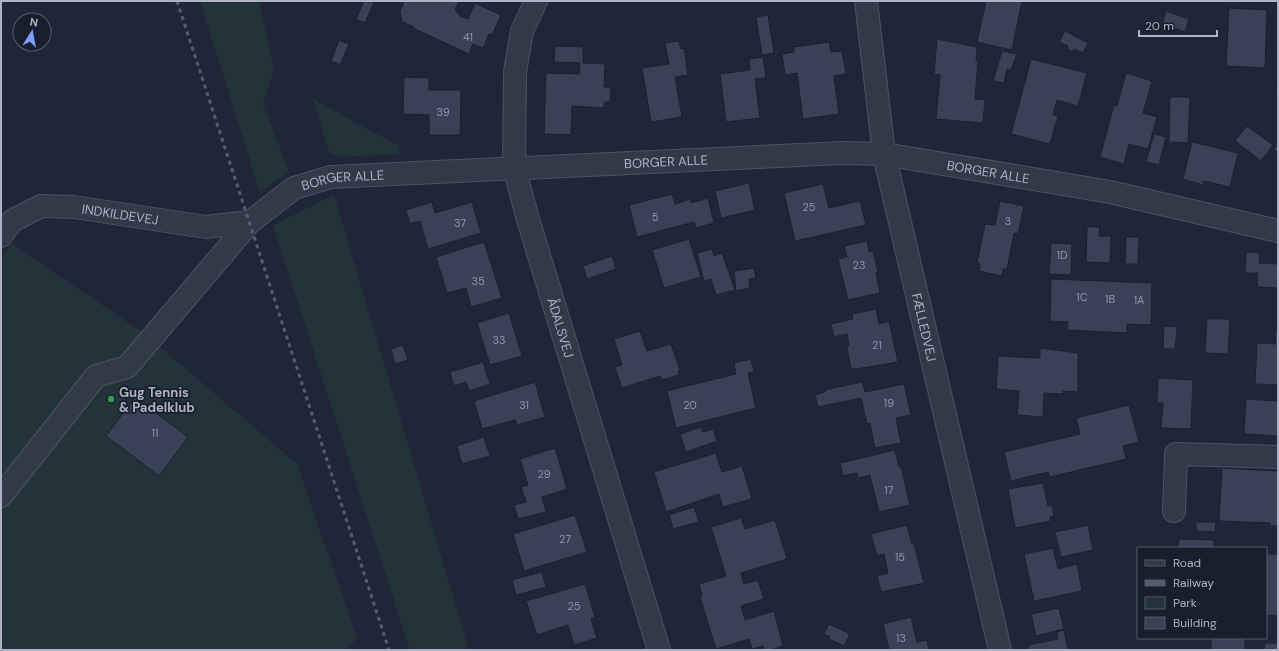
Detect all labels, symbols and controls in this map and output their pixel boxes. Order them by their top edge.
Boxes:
north arrow [12,12,52,52]
scale bar [1139,12,1217,38]
text: N [29,15,39,30]
text: 20 m [1145,18,1174,34]
house number: 41 [463,30,473,44]
house number: 39 [436,105,450,119]
street label: BORGER ALLE [624,151,708,172]
street label: BORGER ALLE [946,156,1031,187]
street label: BORGER ALLE [299,166,385,194]
street label: INDKILDEVEJ [81,200,160,228]
house number: 25 [802,200,816,214]
house number: 5 [652,210,659,224]
house number: 3 [1005,214,1011,228]
house number: 37 [454,216,466,230]
house number: 1D [1057,248,1068,262]
house number: 23 [853,258,865,272]
house number: 35 [471,274,485,288]
house number: 1C [1076,290,1088,304]
street label: FÆLLEDVEJ [908,291,941,363]
house number: 1B [1105,292,1115,306]
house number: 1A [1134,293,1144,307]
street label: ÅDALSVEJ [544,295,578,360]
house number: 33 [492,333,506,347]
house number: 21 [872,338,882,352]
place label: Gug Tennis & Padelklub [119,384,195,416]
marker: Gug Tennis & Padelklub [106,394,116,404]
house number: 19 [884,396,894,410]
house number: 31 [519,398,529,412]
house number: 20 [683,398,697,412]
house number: 11 [152,426,158,440]
house number: 29 [537,467,551,481]
house number: 17 [884,483,894,497]
house number: 27 [559,532,571,546]
legend [1137,547,1267,639]
house number: 15 [895,550,905,564]
text: Road [1173,555,1201,571]
text: Railway [1173,575,1214,591]
text: Park [1173,595,1197,611]
house number: 25 [567,599,581,613]
text: Building [1173,615,1217,631]
house number: 13 [896,631,906,645]

